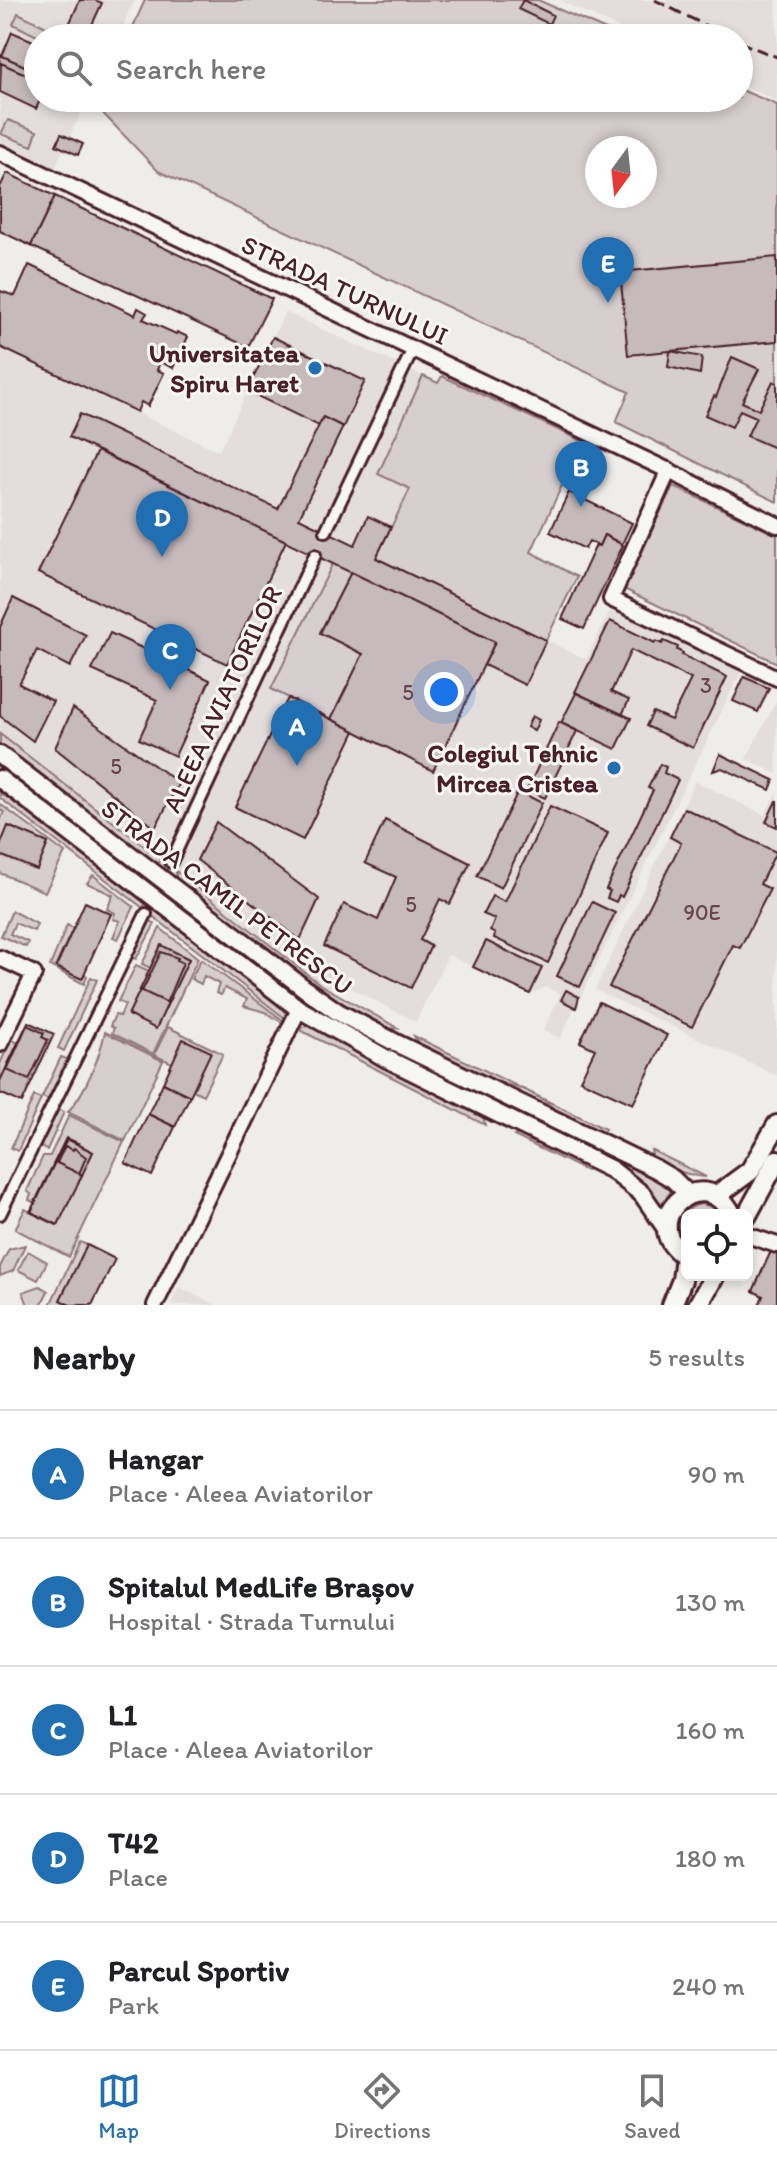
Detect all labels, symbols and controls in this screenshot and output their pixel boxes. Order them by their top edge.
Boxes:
search box [24,24,753,112]
icon: search [52,46,96,90]
text: Search here [116,50,266,87]
north arrow [585,136,657,208]
street label: STRADA TURNULUI [237,228,453,352]
pin: E [582,237,634,303]
place label: Universitatea Spiru Haret [149,337,300,399]
marker: Universitatea Spiru Haret [306,359,324,377]
pin: B [555,441,607,507]
pin: D [136,491,188,557]
street label: ALEEA AVIATORILOR [155,581,289,817]
pin: C [144,624,196,690]
your location [424,672,464,712]
house number: 3 [700,672,712,699]
house number: 5 [402,679,414,706]
pin: A [271,700,323,766]
place label: Colegiul Tehnic Mircea Cristea [427,737,598,799]
house number: 5 [110,753,122,780]
marker: Colegiul Tehnic Mircea Cristea [605,759,623,777]
street label: STRADA CAMIL PETRESCU [95,792,359,1002]
house number: 5 [405,891,417,918]
house number: 90E [683,899,721,926]
map controls [681,1209,753,1281]
button: locate [681,1209,753,1281]
text: Nearby [32,1337,135,1378]
text: 5 results [648,1341,745,1373]
text: Hangar [108,1440,203,1477]
text: A [50,1458,66,1490]
text: 90 m [688,1458,745,1490]
text: Place · Aleea Aviatorilor [108,1477,373,1509]
text: Spitalul MedLife Brașov [108,1568,414,1605]
text: B [50,1586,66,1618]
text: 130 m [675,1586,745,1618]
text: Hospital · Strada Turnului [108,1605,395,1637]
text: L1 [108,1696,137,1733]
text: C [50,1714,66,1746]
text: 160 m [675,1714,745,1746]
text: Place · Aleea Aviatorilor [108,1733,373,1765]
text: T42 [108,1824,159,1861]
text: D [49,1842,67,1874]
text: 180 m [675,1842,745,1874]
text: Place [108,1861,168,1893]
text: Parcul Sportiv [108,1952,289,1989]
text: E [51,1970,65,2002]
text: 240 m [672,1970,745,2002]
text: Park [108,1989,159,2021]
tab: Map [97,2069,141,2144]
tab: Directions [334,2069,431,2144]
tab: Saved [624,2069,680,2144]

